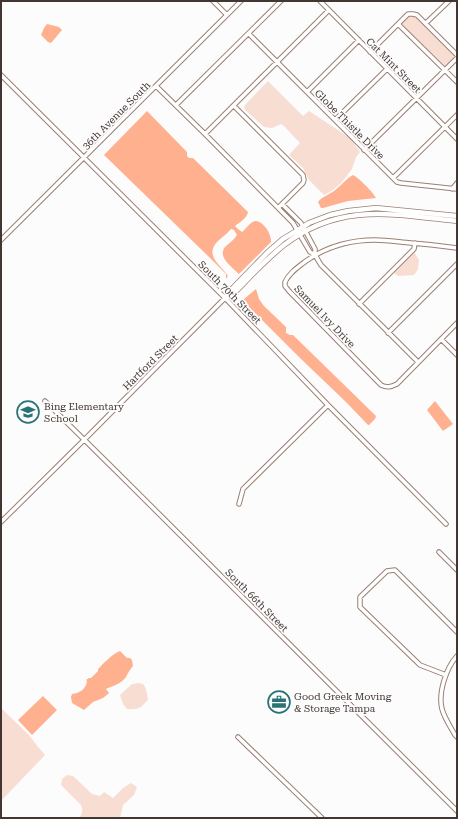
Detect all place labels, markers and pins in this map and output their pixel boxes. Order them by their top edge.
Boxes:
school or university icon: Bing Elementary School [15,399,41,425]
place label: Bing Elementary School [44,401,124,424]
office icon: Good Greek Moving & Storage Tampa [266,689,292,715]
place label: Good Greek Moving & Storage Tampa [294,691,392,714]

